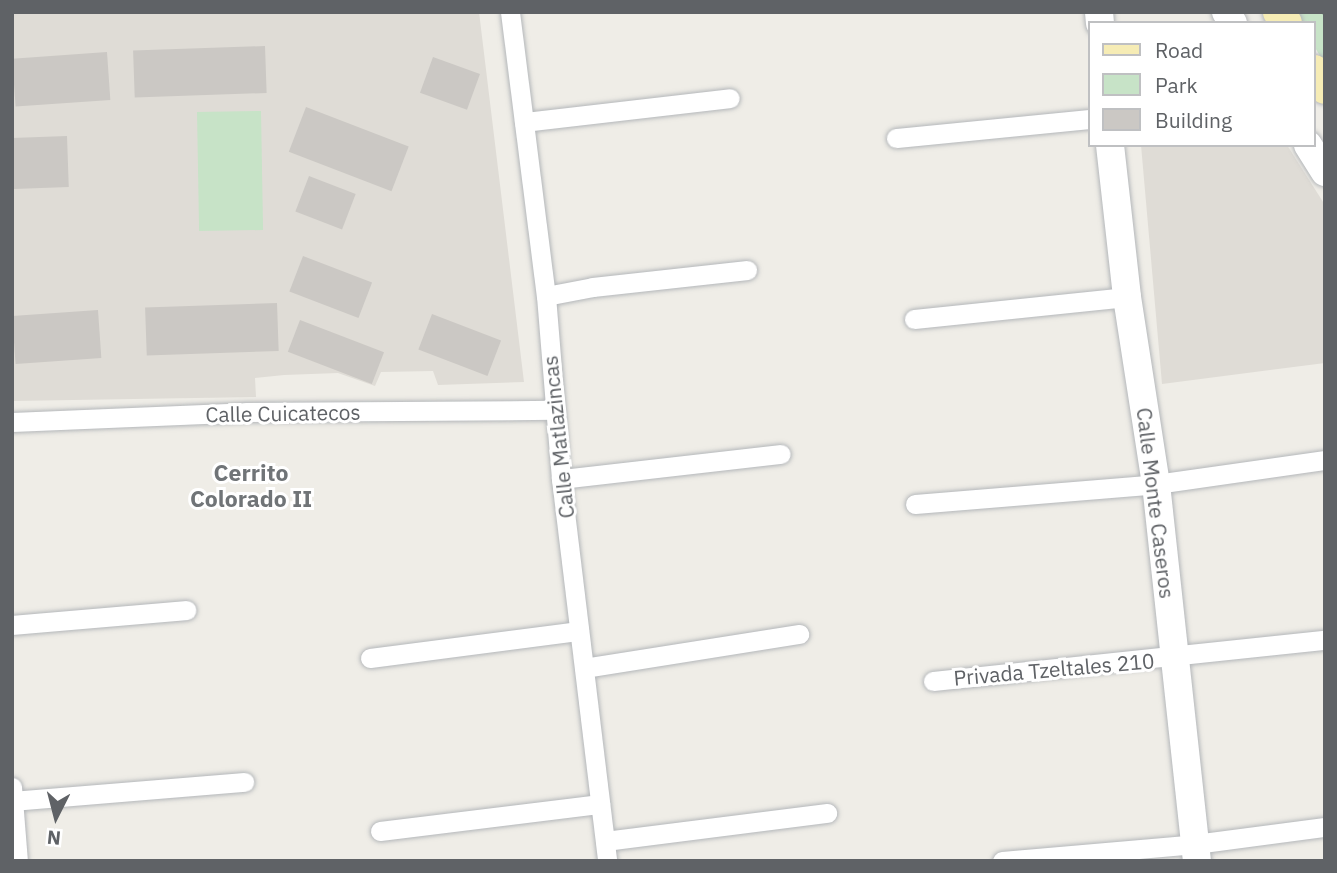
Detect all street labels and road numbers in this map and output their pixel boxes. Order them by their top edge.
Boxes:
street label: Calle Matlazincas [537,354,579,520]
street label: Calle Cuicatecos [205,399,361,427]
street label: Calle Monte Caseros [1132,406,1180,600]
street label: Privada Tzeltales 210 [952,648,1156,690]

